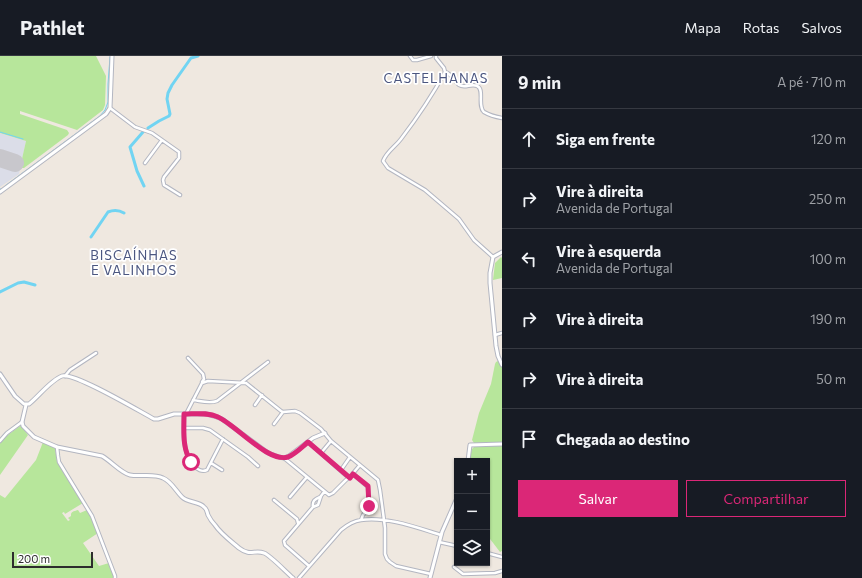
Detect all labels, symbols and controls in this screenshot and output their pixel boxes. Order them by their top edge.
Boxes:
text: Pathlet [20,16,85,39]
text: Mapa [685,19,721,36]
text: Rotas [743,19,779,36]
text: Salvos [801,19,842,36]
district label: CASTELHANAS [384,70,488,86]
text: 9 min [518,72,561,93]
text: A pé · 710 m [777,74,846,90]
icon: ahead [518,128,540,150]
text: Siga em frente [556,130,655,148]
text: 120 m [811,131,846,147]
text: Vire à direita [556,182,644,200]
icon: right [518,188,540,210]
text: 250 m [809,191,846,207]
text: Avenida de Portugal [556,200,673,216]
text: Vire à esquerda [556,242,661,260]
district label: BISCAÍNHAS E VALINHOS [90,246,178,278]
icon: left [518,248,540,270]
text: 100 m [810,251,846,267]
text: Avenida de Portugal [556,260,673,276]
icon: right [518,308,540,330]
text: Vire à direita [556,310,644,328]
text: 190 m [810,311,846,327]
icon: right [518,368,540,390]
text: Vire à direita [556,370,644,388]
text: 50 m [816,371,846,387]
icon: arrive [518,428,540,450]
text: Chegada ao destino [556,430,690,448]
route start [182,453,200,471]
map controls [454,458,490,566]
button: + [454,458,490,494]
button: Salvar [518,480,678,517]
button: Compartilhar [686,480,846,517]
button: − [454,494,490,530]
route end [360,497,378,515]
button: layers [454,530,490,566]
scale bar [12,550,93,569]
text: 200 m [18,552,50,565]

